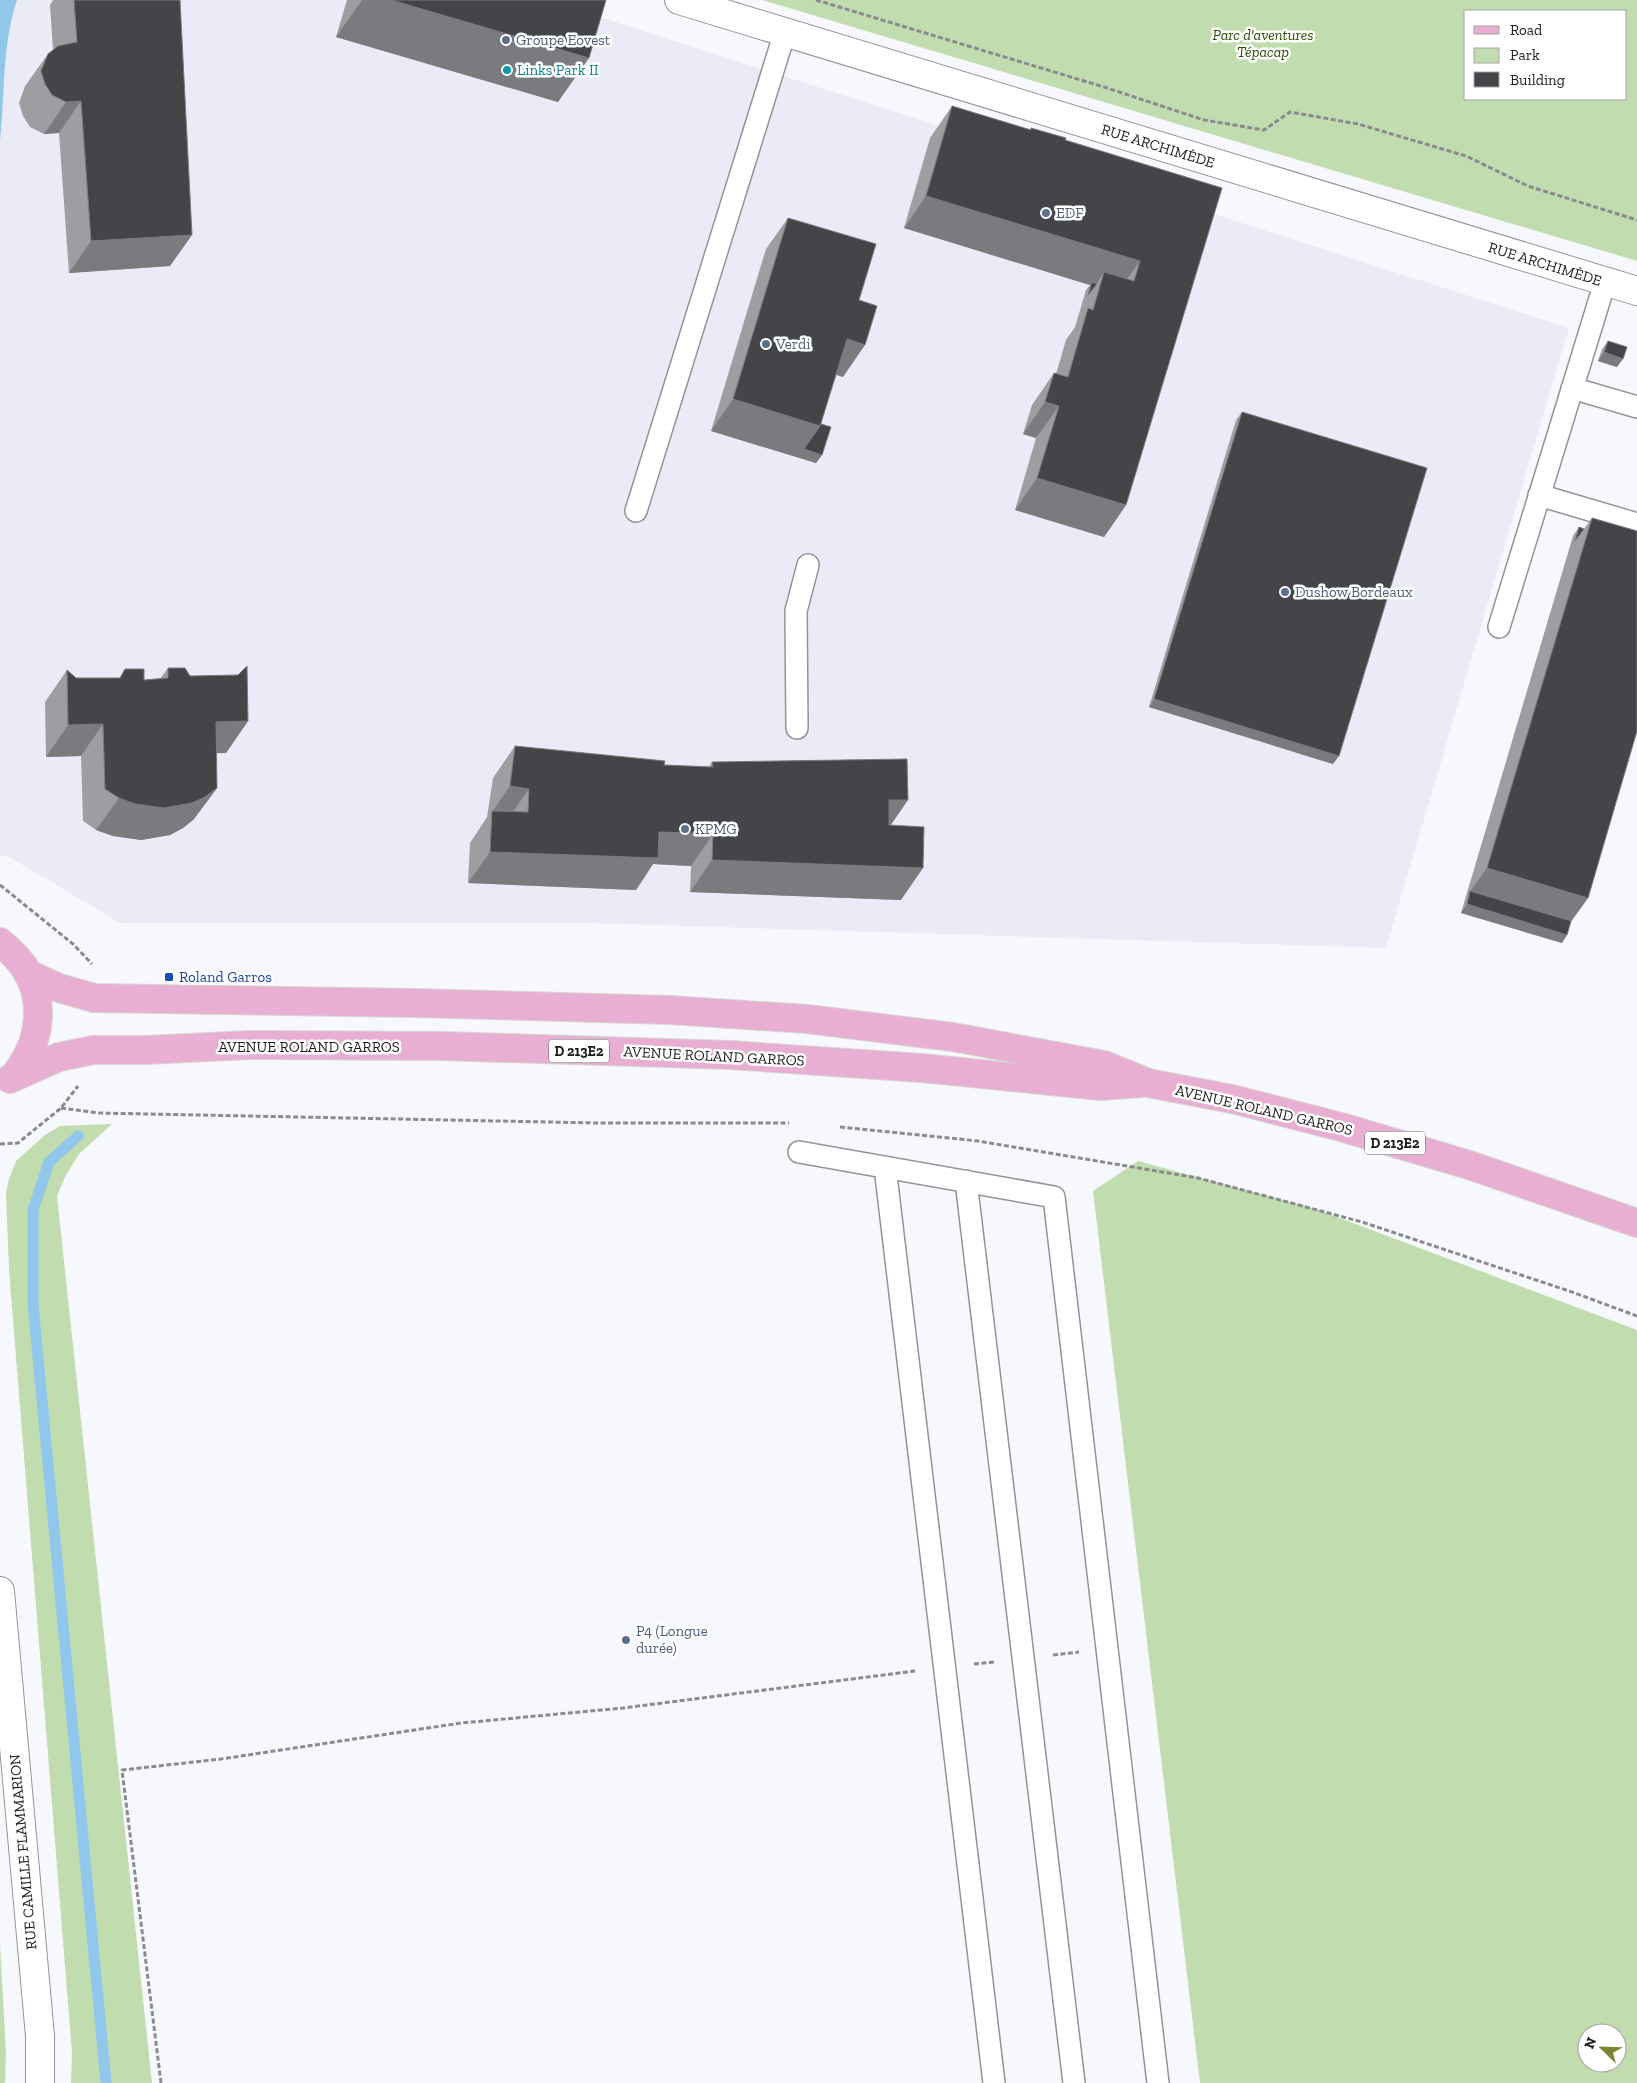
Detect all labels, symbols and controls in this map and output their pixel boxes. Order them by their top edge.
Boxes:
legend [1464,10,1627,100]
text: Road [1510,21,1543,39]
park label: Parc d'aventures Tépacap [1212,26,1314,61]
place label: Groupe Eovest [516,31,611,49]
marker: Groupe Eovest [500,34,512,46]
text: Park [1510,46,1540,64]
place label: Links Park II [517,61,599,79]
marker: Links Park II [501,64,513,76]
text: Building [1510,71,1565,89]
street label: RUE ARCHIMÈDE [1099,120,1217,172]
place label: EDF [1056,204,1084,222]
marker: EDF [1040,207,1052,219]
street label: RUE ARCHIMÈDE [1486,238,1604,290]
place label: Verdi [775,335,811,353]
marker: Verdi [760,338,772,350]
place label: Dushow Bordeaux [1295,583,1413,601]
marker: Dushow Bordeaux [1279,586,1291,598]
place label: KPMG [695,820,737,838]
marker: KPMG [679,823,691,835]
place label: Roland Garros [179,968,272,986]
marker: Roland Garros [163,971,175,983]
street label: AVENUE ROLAND GARROS [218,1038,400,1056]
road number: D 213E2 [549,1040,609,1062]
street label: AVENUE ROLAND GARROS [623,1042,805,1070]
street label: AVENUE ROLAND GARROS [1174,1081,1354,1139]
road number: D 213E2 [1365,1132,1425,1154]
place label: P4 (Longue durée) [636,1622,708,1657]
marker: P4 (Longue durée) [620,1634,632,1646]
street label: RUE CAMILLE FLAMMARION [5,1753,41,1951]
north arrow [1577,2023,1627,2073]
text: N [1581,2035,1601,2051]

